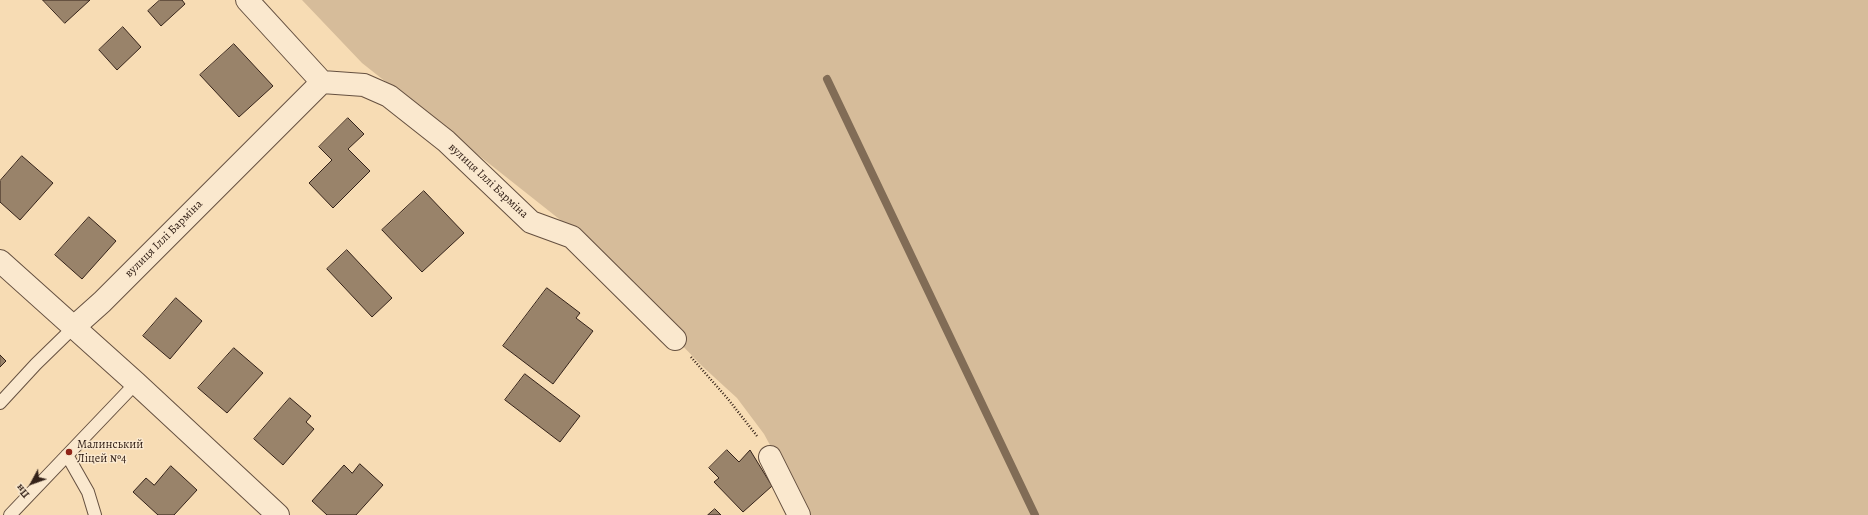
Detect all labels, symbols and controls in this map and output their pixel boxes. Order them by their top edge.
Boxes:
street label: вулиця Іллі Барміна [445,140,531,222]
street label: вулиця Іллі Барміна [122,197,206,281]
place label: Малинський Ліцей №4 [77,438,143,466]
marker: Малинський Ліцей №4 [64,447,74,457]
north arrow [12,463,52,503]
text: Пн [12,481,33,502]

